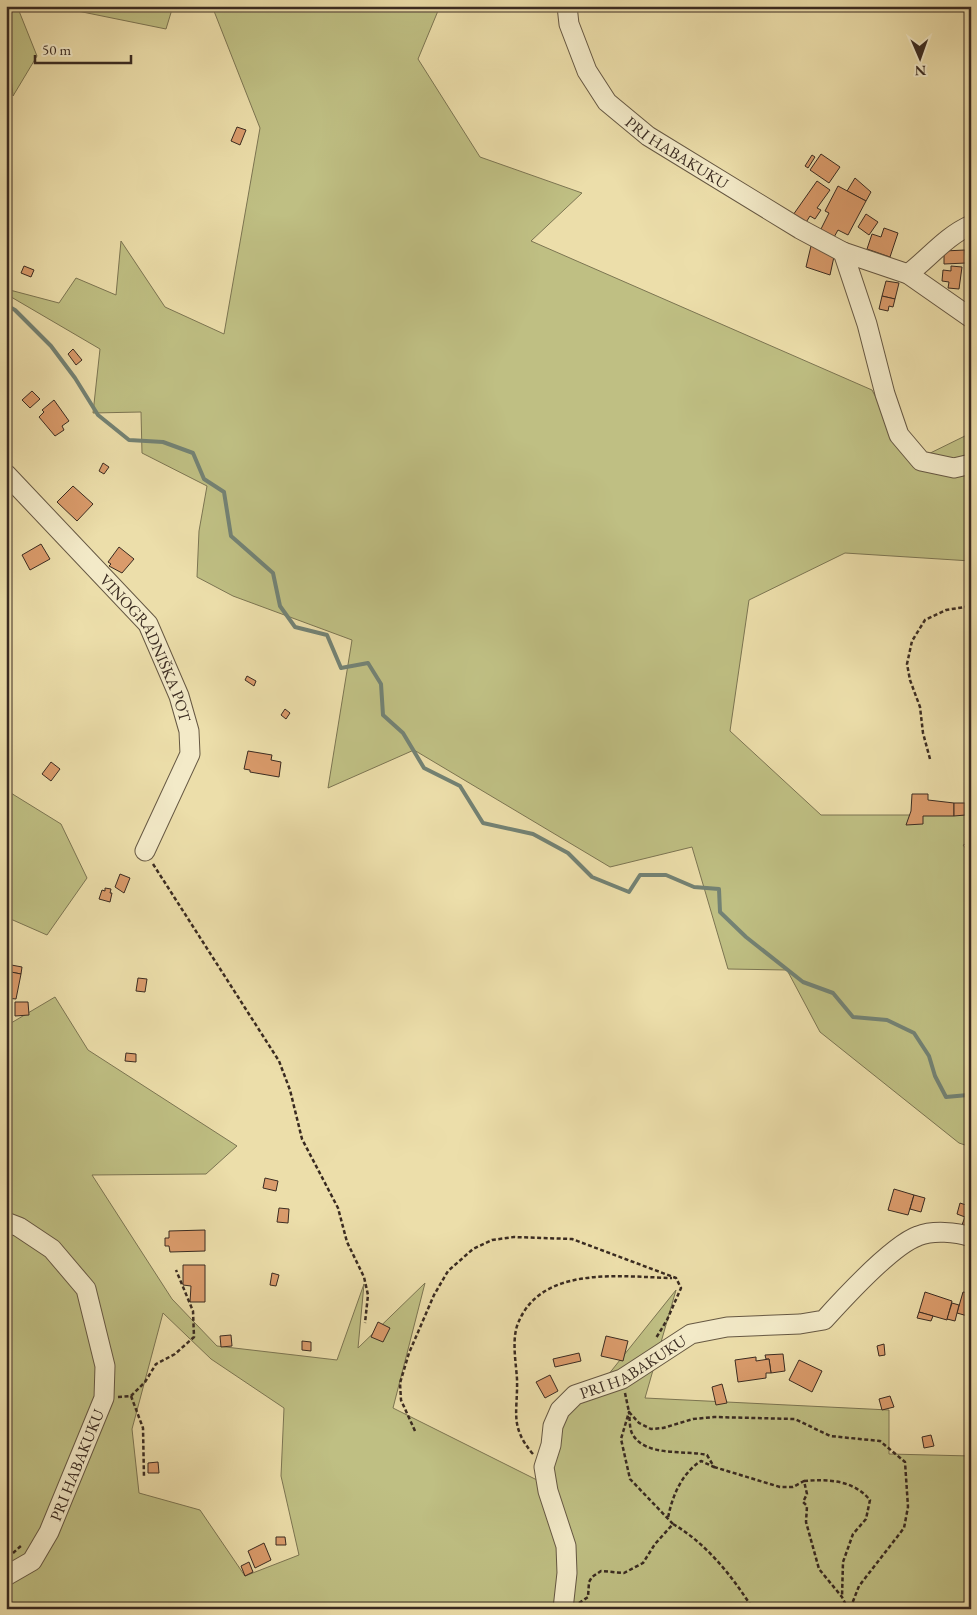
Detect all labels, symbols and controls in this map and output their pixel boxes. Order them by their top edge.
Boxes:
scale bar [35,32,131,64]
north arrow [894,32,944,82]
text: 50 m [42,40,71,59]
text: N [914,62,926,80]
street label: PRI HABAKUKU [621,111,733,194]
street label: VINOGRADNIŠKA POT [95,569,196,724]
street label: PRI HABAKUKU [577,1329,690,1403]
street label: PRI HABAKUKU [45,1406,109,1524]

